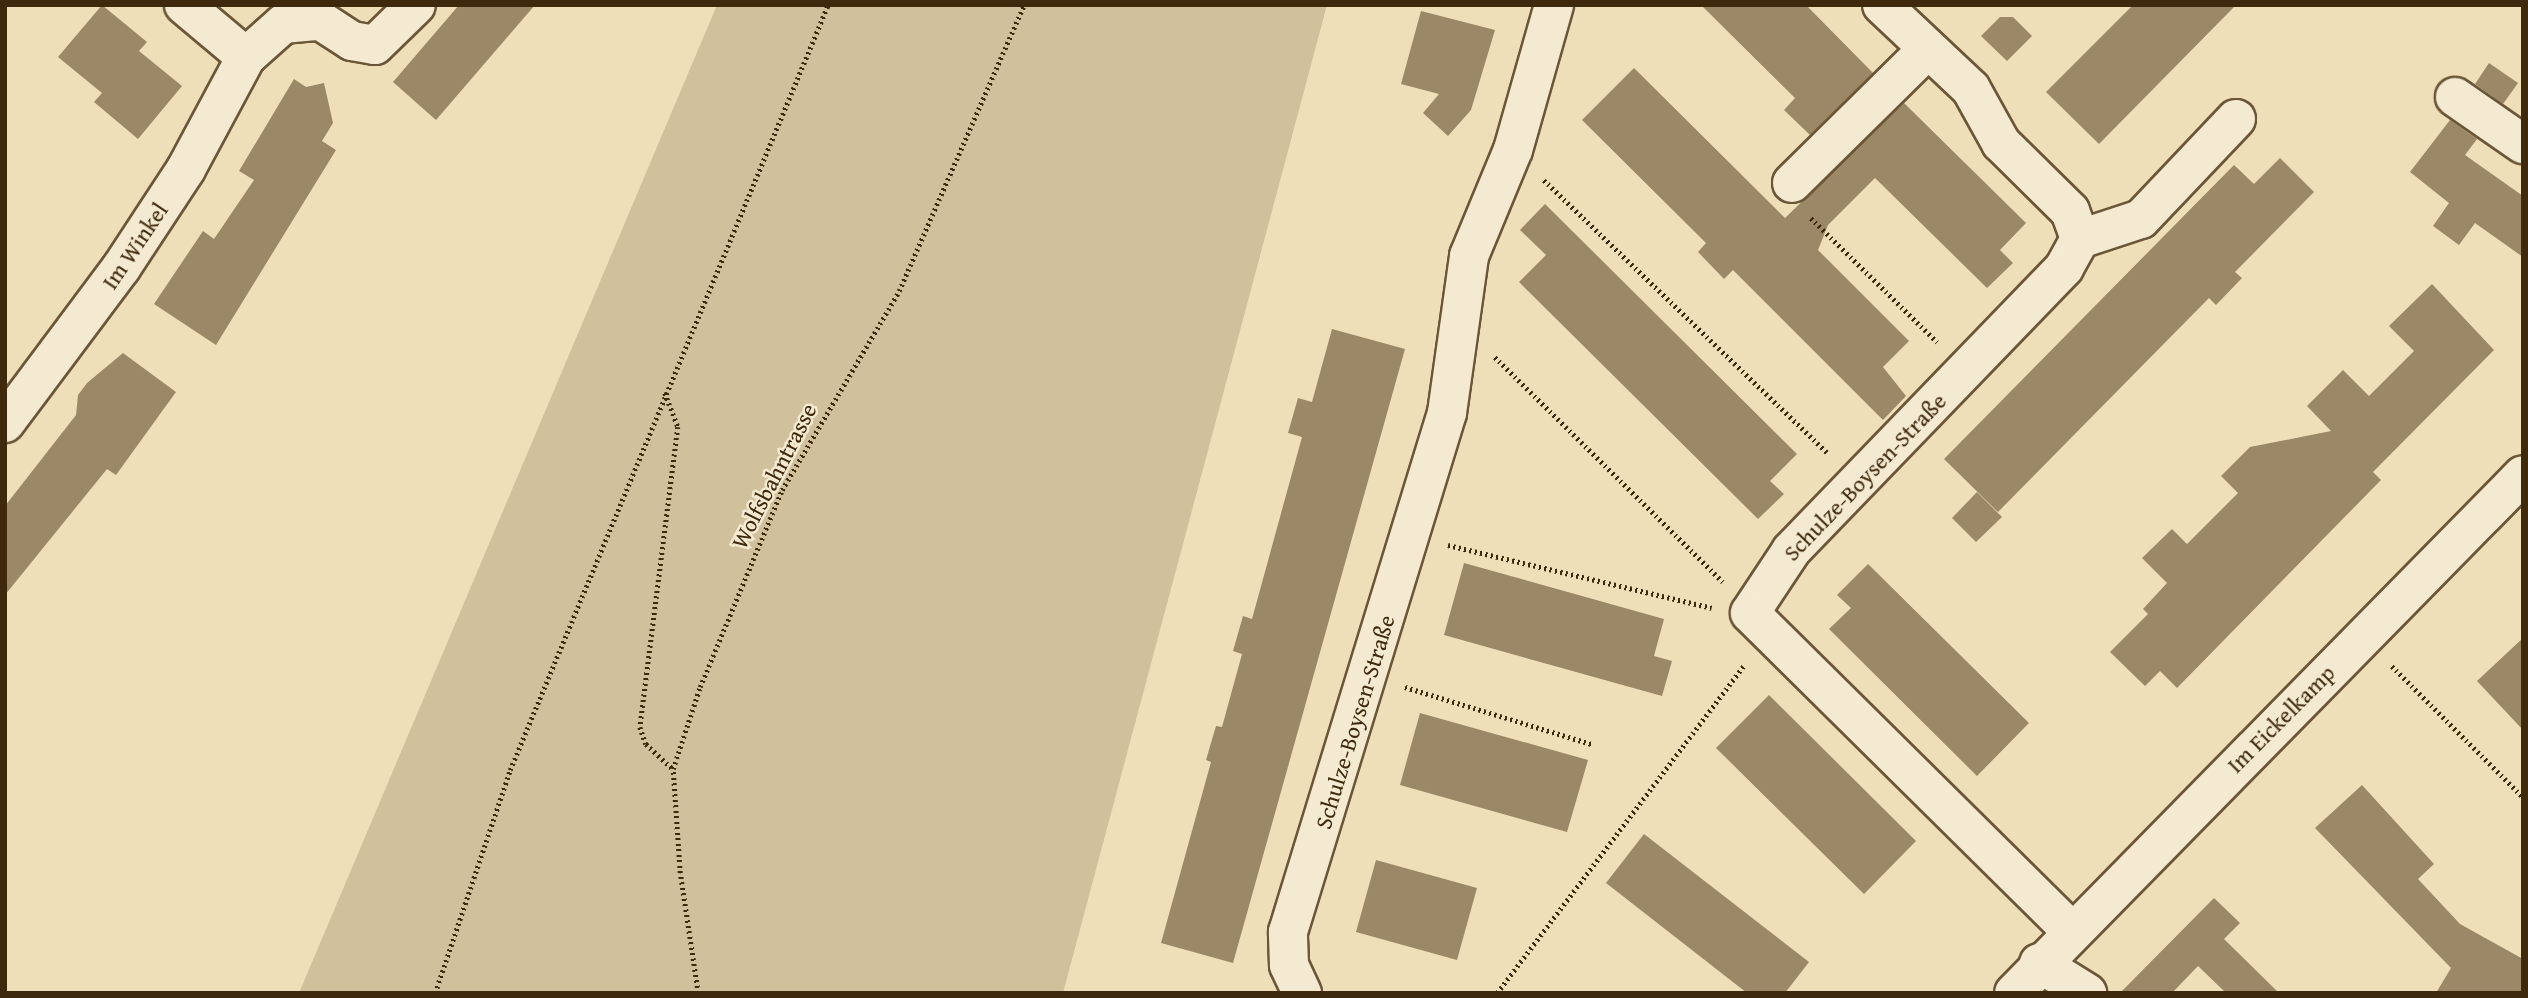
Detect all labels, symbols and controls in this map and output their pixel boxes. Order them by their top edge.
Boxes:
street label: Im Winkel [96,198,174,294]
street label: Schulze-Boysen-Straße [1778,387,1952,567]
street label: Wolfsbahntrasse [726,399,822,553]
street label: Schulze-Boysen-Straße [1309,612,1401,832]
street label: Im Eickelkamp [2221,659,2341,779]

